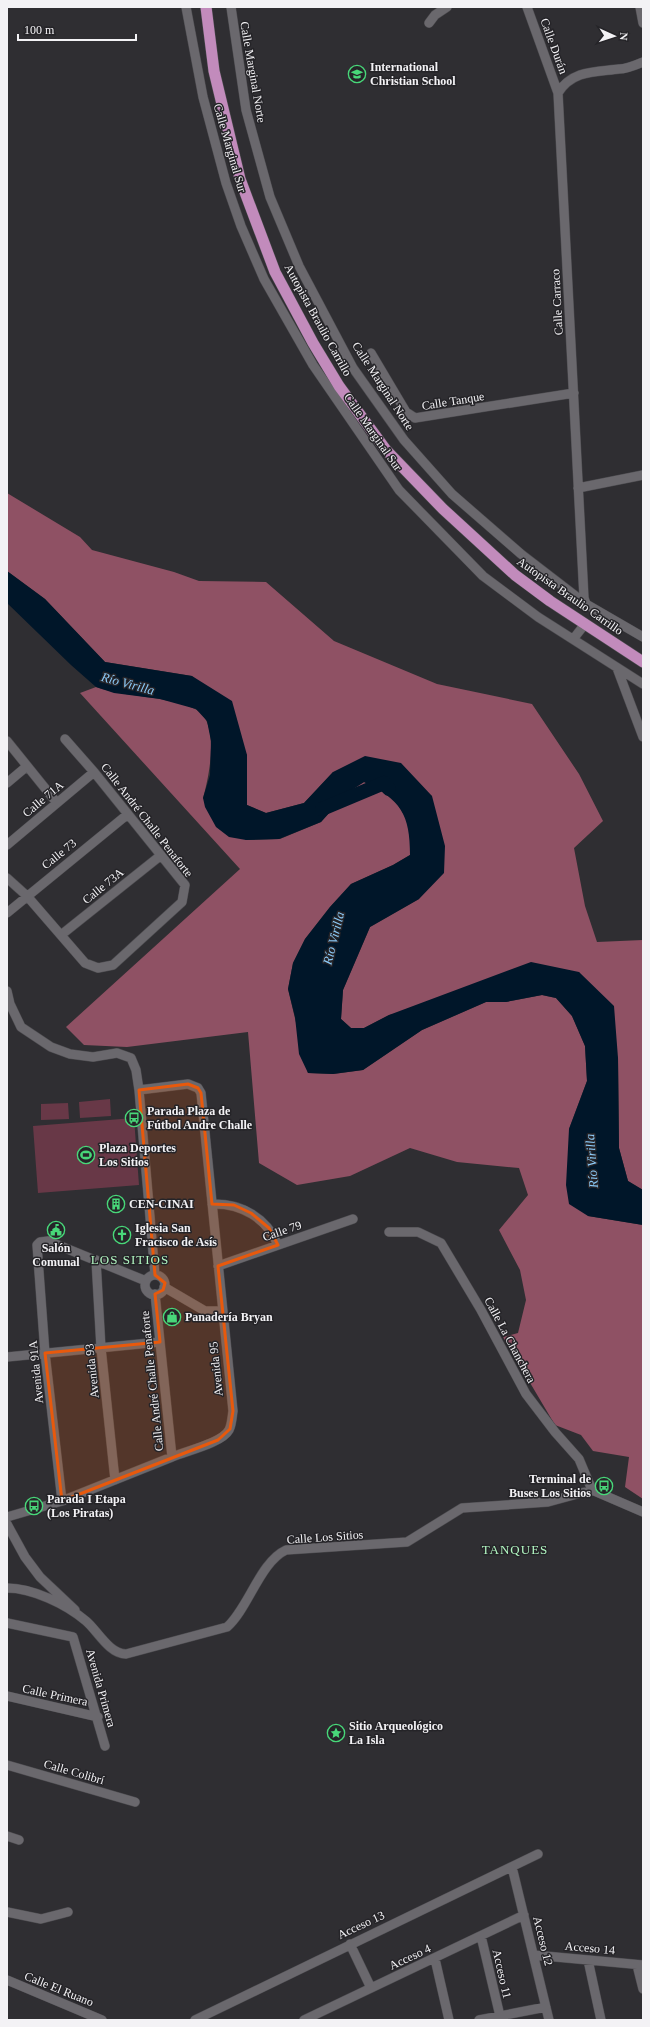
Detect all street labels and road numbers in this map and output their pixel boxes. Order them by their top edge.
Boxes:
street label: Calle Durán [537,16,571,76]
street label: Calle Marginal Norte [237,20,269,124]
street label: Calle Marginal Sur [211,102,249,194]
street label: Autopista Braulio Carrillo [281,262,355,378]
street label: Calle Carraco [548,269,566,335]
street label: Calle Marginal Norte [349,339,417,433]
street label: Calle Tanque [421,389,485,413]
street label: Calle Marginal Sur [341,390,405,474]
street label: Autopista Braulio Carrillo [514,554,626,638]
street label: Calle André Challe Penaforte [98,760,196,880]
street label: Calle 71A [20,778,67,820]
street label: Calle 73 [39,836,79,872]
street label: Calle 73A [80,865,127,907]
street label: Calle 79 [261,1218,303,1244]
street label: Calle La Chanchera [481,1295,539,1386]
street label: Calle André Challe Penaforte [138,1310,166,1452]
street label: Avenida 91A [26,1339,46,1404]
street label: Avenida 95 [206,1341,226,1397]
street label: Avenida 93 [82,1343,102,1399]
street label: Calle Los Sitios [286,1527,364,1547]
street label: Avenida Primera [83,1647,119,1729]
street label: Calle Primera [21,1681,90,1709]
street label: Calle Colibrí [42,1757,107,1788]
street label: Acceso 13 [335,1908,387,1942]
street label: Acceso 12 [530,1915,556,1967]
street label: Acceso 14 [564,1939,616,1957]
street label: Acceso 4 [387,1941,433,1973]
street label: Acceso 11 [490,1948,514,2000]
street label: Calle El Ruano [22,1969,96,2009]

